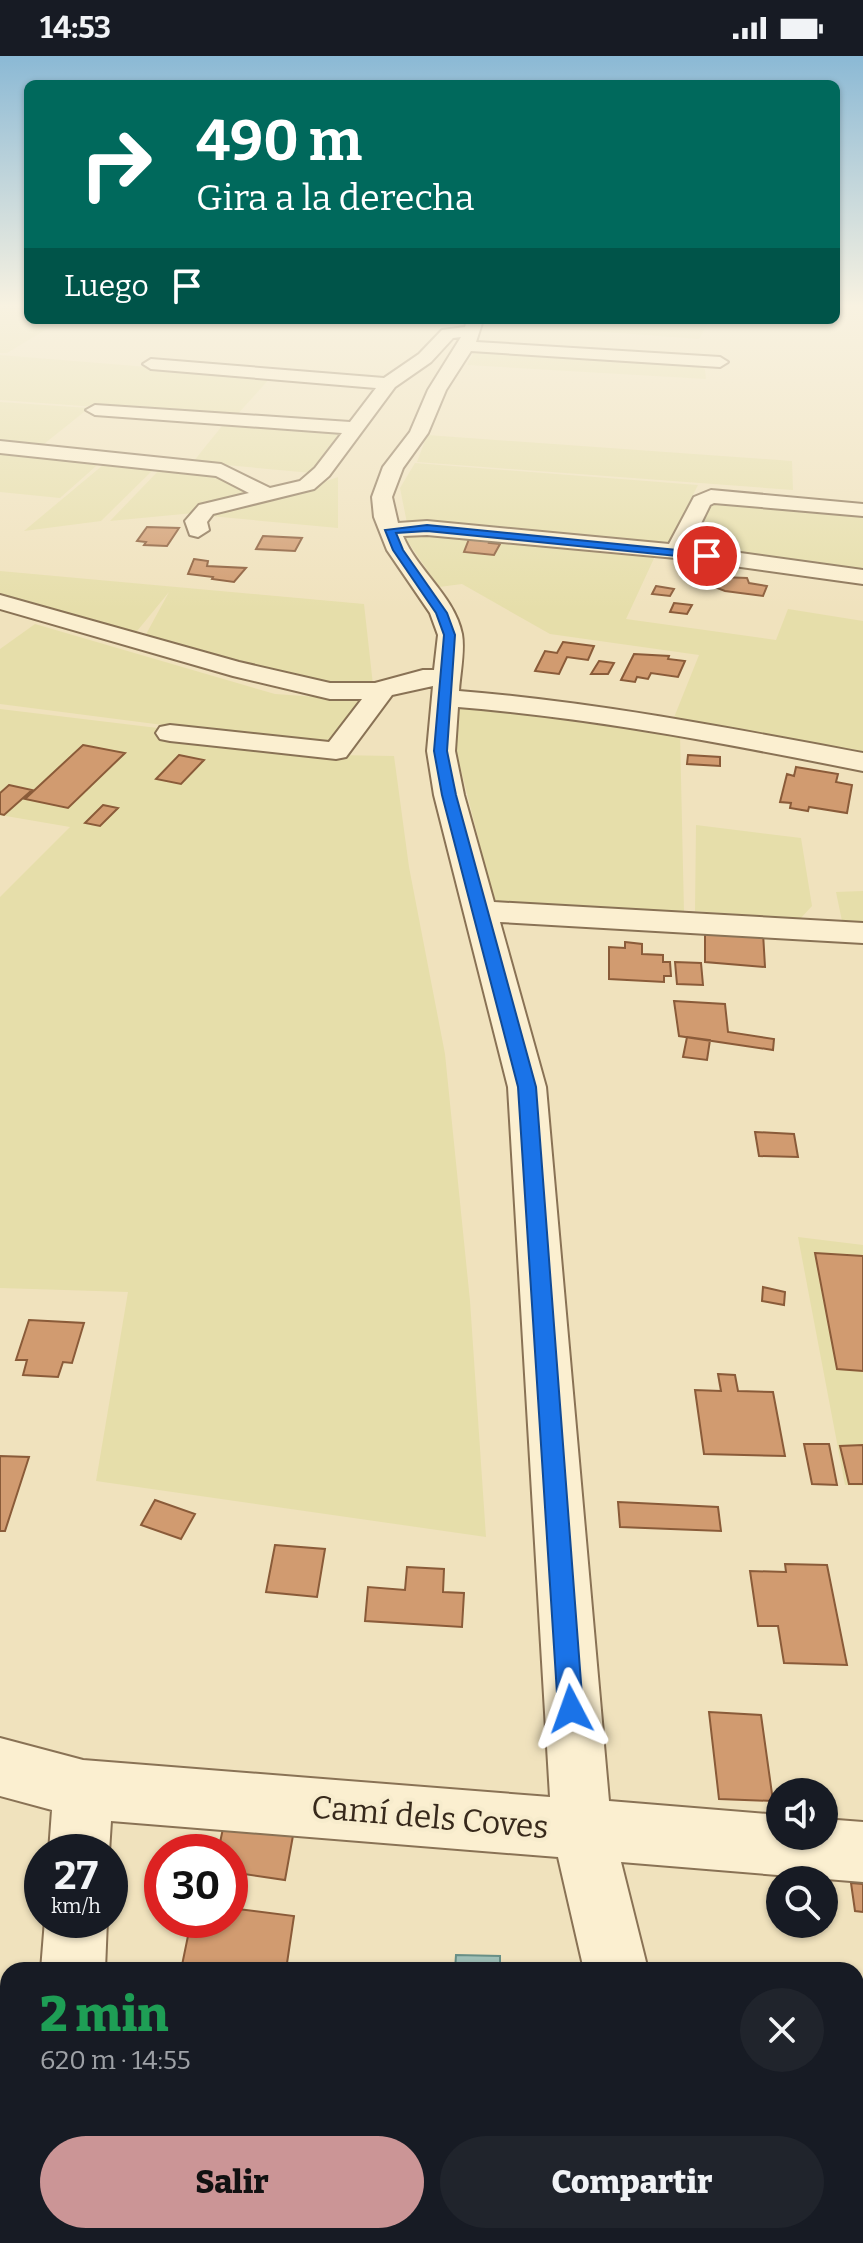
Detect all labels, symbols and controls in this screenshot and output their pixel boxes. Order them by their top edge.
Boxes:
text: 14:53 [40,10,111,46]
text: 490 m [196,108,362,175]
icon: right [64,112,168,216]
text: Gira a la derecha [196,176,474,220]
icon: arrive [165,264,209,308]
text: Luego [64,268,149,304]
pin [673,522,741,590]
icon: arrive [685,534,729,578]
position arrow [529,1667,613,1751]
map controls [766,1778,838,1938]
button: sound [766,1778,838,1850]
street label: Camí dels Coves [310,1788,550,1846]
speed limit sign: 30 [144,1834,248,1938]
text: 27 [54,1852,98,1900]
button: search [766,1866,838,1938]
text: km/h [51,1894,101,1918]
text: 2 min [40,1986,168,2044]
button: close [740,1988,824,2072]
text: 620 m · 14:55 [40,2045,191,2076]
button: Salir [40,2136,424,2228]
button: Compartir [440,2136,824,2228]

